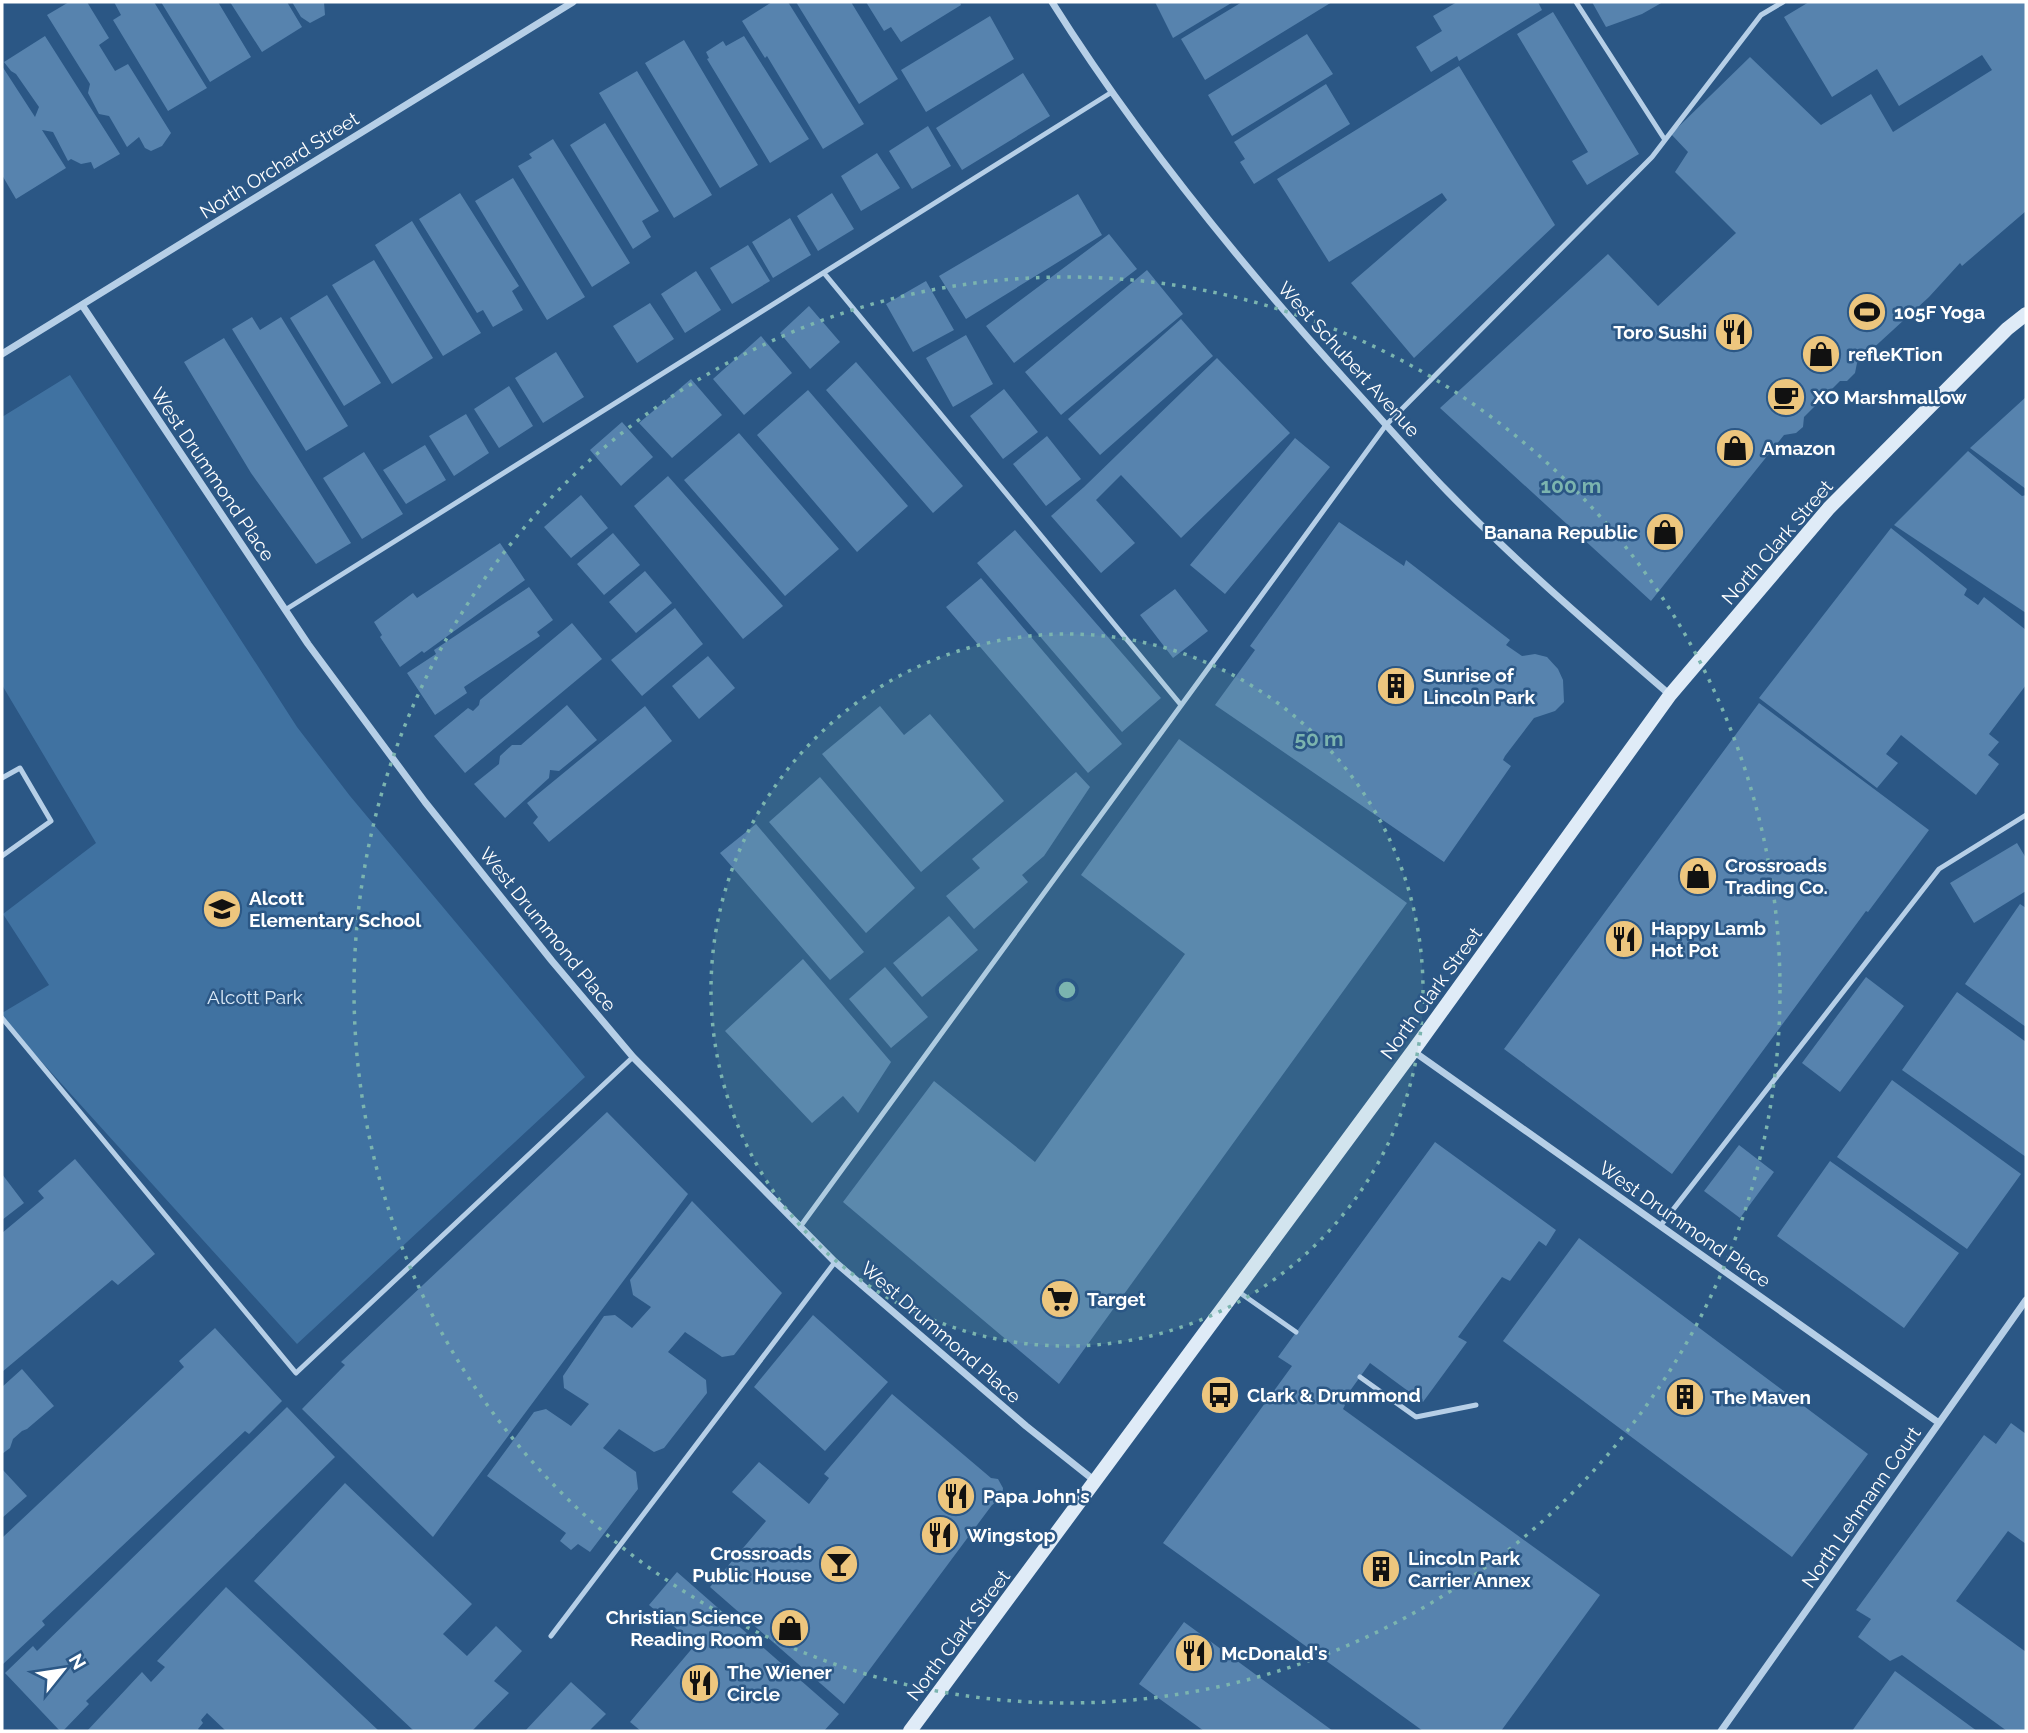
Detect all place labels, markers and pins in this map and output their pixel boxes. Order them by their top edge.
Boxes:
sports icon: 105F Yoga [1846,291,1888,333]
place label: 105F Yoga [1894,301,1985,323]
restaurant icon: Toro Sushi [1713,311,1755,353]
place label: Toro Sushi [1613,321,1707,343]
shop icon: refleKTion [1800,333,1842,375]
place label: refleKTion [1848,343,1943,365]
cafe icon: XO Marshmallow [1765,376,1807,418]
place label: XO Marshmallow [1812,386,1967,408]
shop icon: Amazon [1714,427,1756,469]
place label: Amazon [1762,437,1836,459]
shop icon: Banana Republic [1644,511,1686,553]
place label: Banana Republic [1484,521,1638,543]
place label: Sunrise of Lincoln Park [1423,664,1536,708]
building icon: Sunrise of Lincoln Park [1375,665,1417,707]
place label: Crossroads Trading Co. [1725,854,1828,898]
shop icon: Crossroads Trading Co. [1677,855,1719,897]
place label: Alcott Elementary School [249,887,422,931]
school or university icon: Alcott Elementary School [201,888,243,930]
place label: Happy Lamb Hot Pot [1651,917,1766,961]
restaurant icon: Happy Lamb Hot Pot [1603,918,1645,960]
centre of rings [1055,978,1079,1002]
supermarket icon: Target [1039,1278,1081,1320]
place label: Target [1087,1288,1147,1310]
bus stop icon: Clark & Drummond [1199,1374,1241,1416]
building icon: The Maven [1664,1376,1706,1418]
place label: Clark & Drummond [1247,1384,1421,1406]
place label: The Maven [1712,1386,1811,1408]
restaurant icon: Papa John's [935,1475,977,1517]
place label: Papa John's [983,1485,1090,1507]
restaurant icon: Wingstop [919,1514,961,1556]
place label: Wingstop [967,1524,1055,1546]
place label: Crossroads Public House [692,1542,812,1586]
bar icon: Crossroads Public House [818,1543,860,1585]
place label: Lincoln Park Carrier Annex [1408,1547,1532,1591]
building icon: Lincoln Park Carrier Annex [1360,1548,1402,1590]
place label: Christian Science Reading Room [606,1606,763,1650]
shop icon: Christian Science Reading Room [769,1607,811,1649]
restaurant icon: McDonald's [1173,1632,1215,1674]
place label: McDonald's [1221,1642,1327,1664]
place label: The Wiener Circle [727,1661,833,1705]
restaurant icon: The Wiener Circle [679,1662,721,1704]

